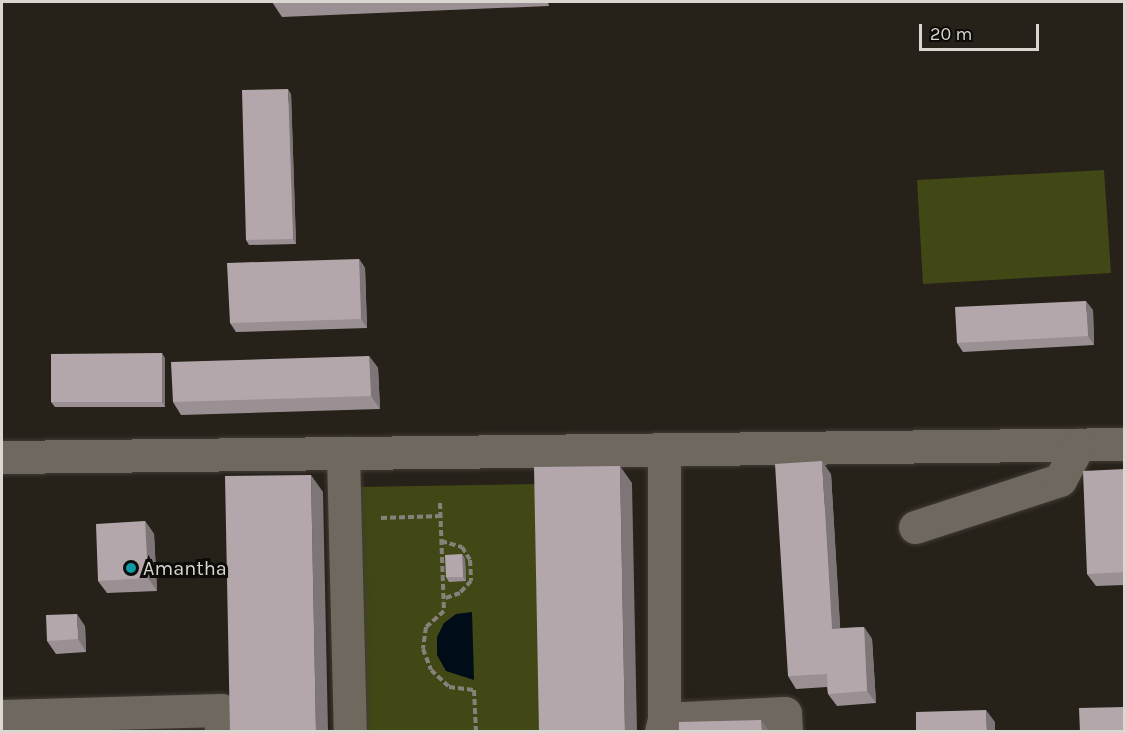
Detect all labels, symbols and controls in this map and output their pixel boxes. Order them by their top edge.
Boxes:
scale bar [922,12,1042,50]
text: 20 m [930,23,972,45]
place label: Amantha [143,556,227,580]
marker: Amantha [124,561,138,575]

